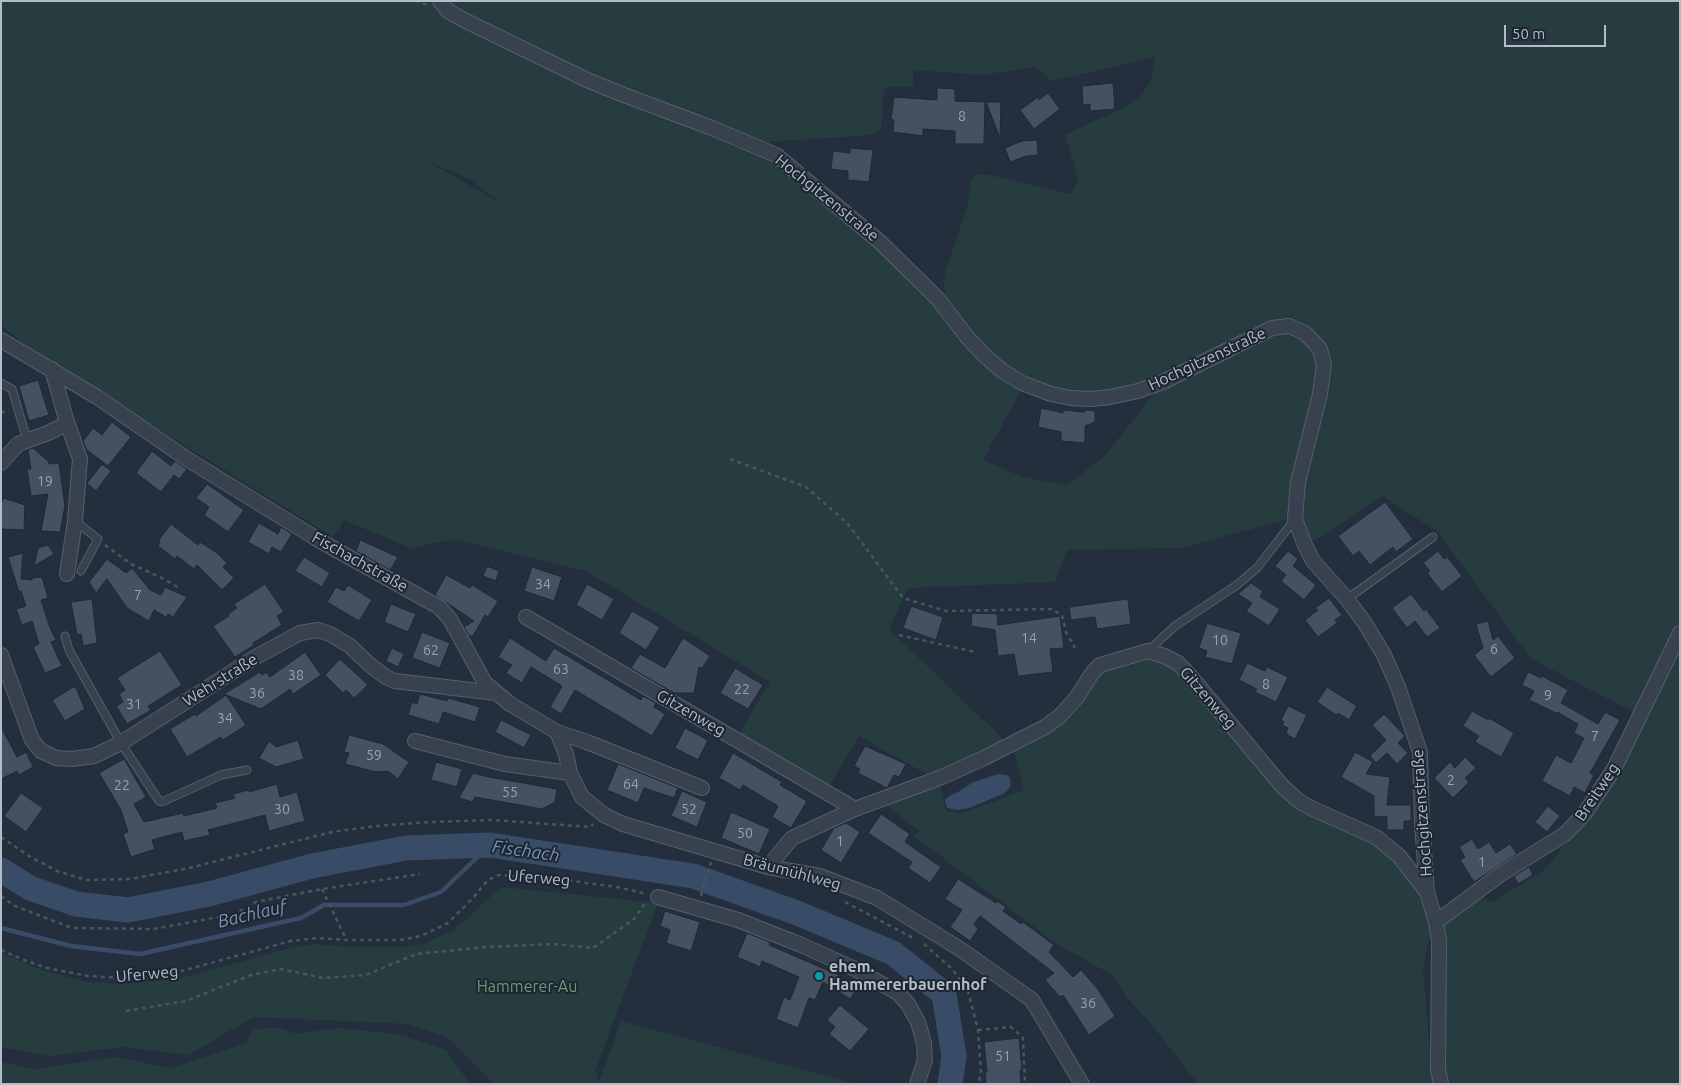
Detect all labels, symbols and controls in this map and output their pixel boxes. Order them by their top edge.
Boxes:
scale bar [1506,15,1608,47]
text: 50 m [1512,25,1545,42]
house number: 8 [958,108,966,124]
street label: Hochgitzenstraße [771,150,883,246]
street label: Hochgitzenstraße [1145,323,1269,395]
house number: 19 [37,473,53,489]
street label: Fischachstraße [309,528,411,596]
house number: 34 [535,576,551,592]
house number: 7 [134,587,142,603]
house number: 14 [1021,630,1037,646]
house number: 10 [1212,632,1228,648]
house number: 6 [1490,641,1498,657]
house number: 62 [423,642,439,658]
street label: Wehrstraße [179,649,261,711]
house number: 63 [553,661,569,677]
street label: Gitzenweg [1176,663,1240,733]
house number: 38 [288,667,304,683]
house number: 8 [1262,676,1270,692]
house number: 22 [734,681,750,697]
house number: 36 [249,685,265,701]
street label: Gitzenweg [653,686,729,740]
house number: 9 [1544,687,1552,703]
house number: 31 [126,696,142,712]
house number: 34 [217,710,233,726]
house number: 7 [1591,728,1599,744]
house number: 59 [366,747,382,763]
street label: Hochgitzenstraße [1408,749,1436,877]
street label: Breitweg [1571,759,1623,825]
house number: 2 [1447,772,1455,788]
house number: 64 [623,776,639,792]
house number: 22 [114,777,130,793]
house number: 55 [502,784,518,800]
house number: 30 [274,801,290,817]
house number: 52 [681,801,697,817]
house number: 50 [737,825,753,841]
house number: 1 [836,833,844,849]
water label: Fischach [491,836,561,866]
street label: Bräumühlweg [741,850,843,894]
house number: 1 [1478,854,1486,870]
street label: Uferweg [507,866,571,890]
water label: Bachlauf [215,896,289,932]
place label: ehem. Hammererbauernhof [829,957,987,995]
street label: Uferweg [115,962,179,986]
marker: ehem. Hammererbauernhof [813,970,825,982]
park label: Hammerer-Au [477,977,577,997]
house number: 36 [1080,995,1096,1011]
house number: 51 [995,1048,1011,1064]

